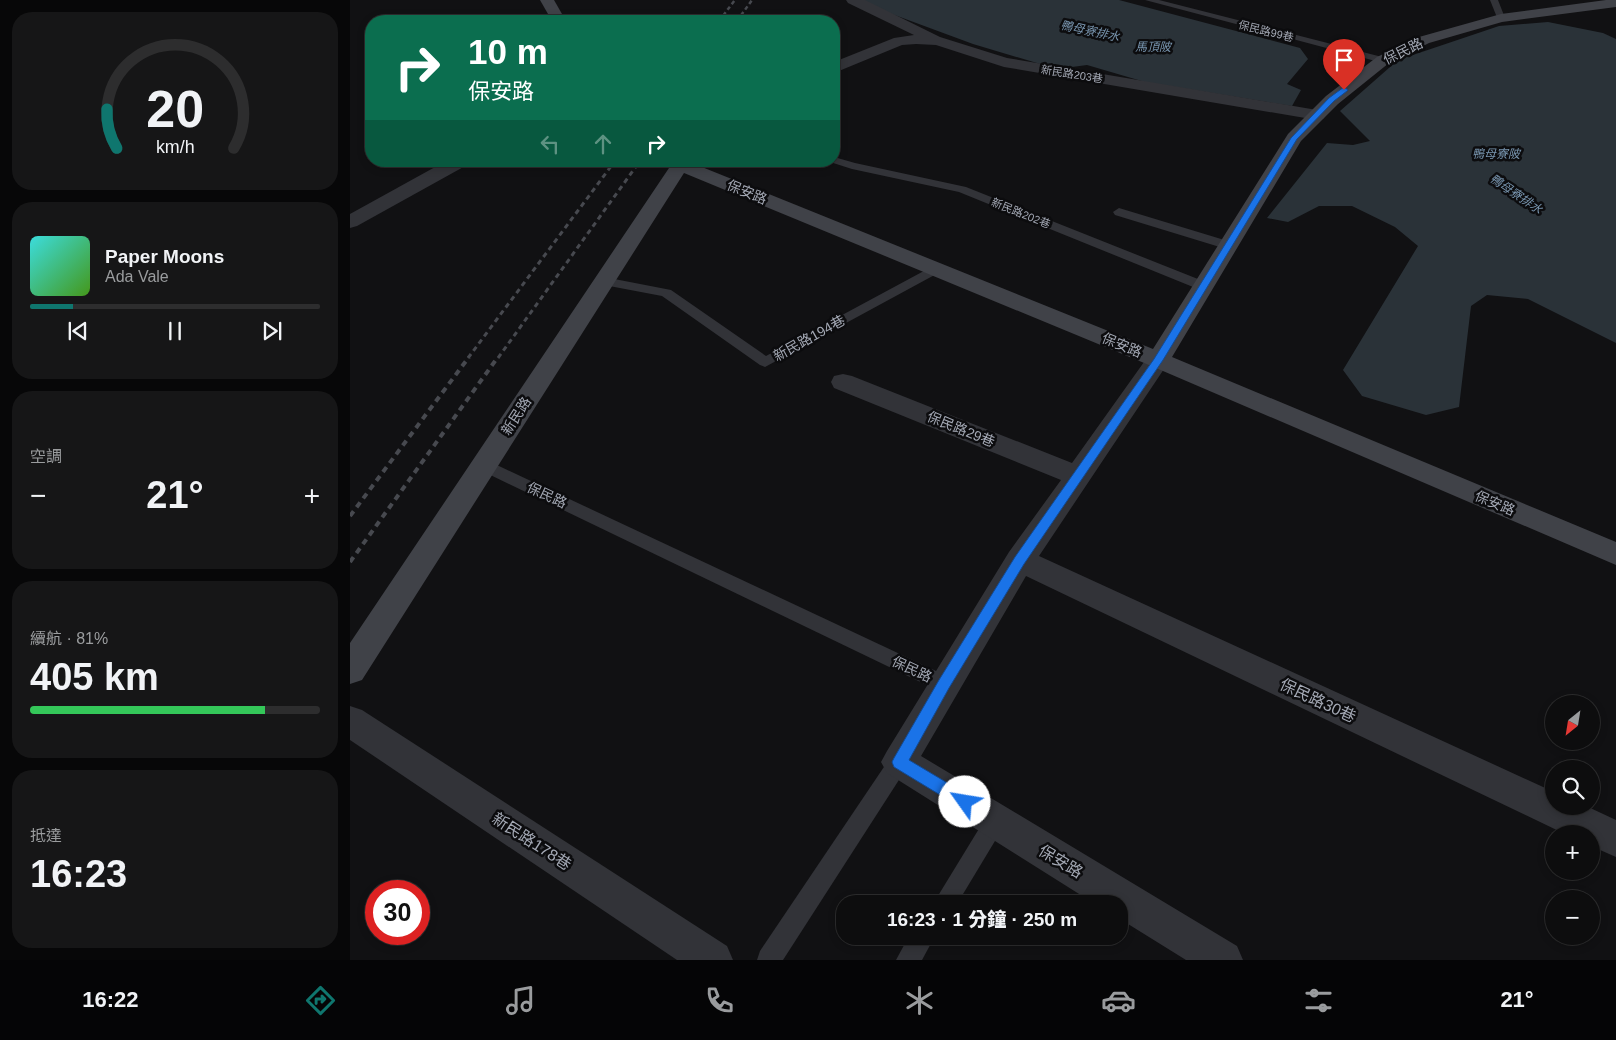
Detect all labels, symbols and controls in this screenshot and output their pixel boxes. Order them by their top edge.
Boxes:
water label: 鴨母寮排水 [1059,18,1122,44]
street label: 保民路99巷 [1237,18,1295,44]
text: 10 m [468,32,548,71]
icon: right [385,35,450,100]
street label: 保民路 [1381,35,1425,67]
pin [1323,39,1365,90]
water label: 馬頂陂 [1135,40,1173,54]
icon: arrive [1330,46,1358,74]
street label: 新民路203巷 [1040,63,1104,85]
text: 保安路 [468,79,534,104]
text: 20 [146,80,204,138]
icon: left [536,130,564,158]
icon: ahead [589,130,617,158]
icon: right [642,130,670,158]
text: km/h [156,137,194,157]
water label: 鴨母寮陂 [1472,147,1522,161]
water label: 鴨母寮排水 [1487,171,1546,217]
street label: 保安路 [725,177,769,207]
street label: 新民路202巷 [990,196,1052,230]
text: Paper Moons [105,246,224,267]
text: Ada Vale [105,268,169,285]
street label: 新民路194巷 [770,312,848,364]
icon: previous [64,317,92,345]
icon: pause [161,317,189,345]
icon: next [258,317,286,345]
street label: 保安路 [1100,330,1144,360]
street label: 新民路 [498,394,534,438]
street label: 保民路29巷 [925,408,997,450]
text: 空調 [30,448,62,465]
text: 21° [146,474,204,516]
street label: 保民路 [525,479,569,511]
text: − [30,480,46,511]
text: + [304,480,320,511]
street label: 保安路 [1473,487,1517,519]
text: 續航 · 81% [30,630,108,647]
street label: 保民路 [890,653,934,685]
text: 405 km [30,656,159,698]
street label: 保民路30巷 [1277,675,1358,725]
north arrow [1545,695,1600,750]
map controls [1545,695,1600,945]
button: search [1545,760,1600,815]
position arrow [938,775,990,827]
street label: 新民路178巷 [489,810,574,873]
button: + [1545,825,1600,880]
text: 抵達 [30,827,62,844]
street label: 保安路 [1036,842,1086,881]
text: 16:23 [30,853,127,895]
speed limit sign: 30 [365,880,430,945]
button: − [1545,890,1600,945]
text: 16:23 · 1 分鐘 · 250 m [887,909,1077,930]
icon: directions [303,983,338,1018]
icon: music [503,983,538,1018]
icon: phone [702,983,737,1018]
icon: climate [902,983,937,1018]
icon: car [1101,983,1136,1018]
icon: filters [1301,983,1336,1018]
text: 16:22 [82,987,139,1012]
text: 21° [1500,987,1534,1012]

